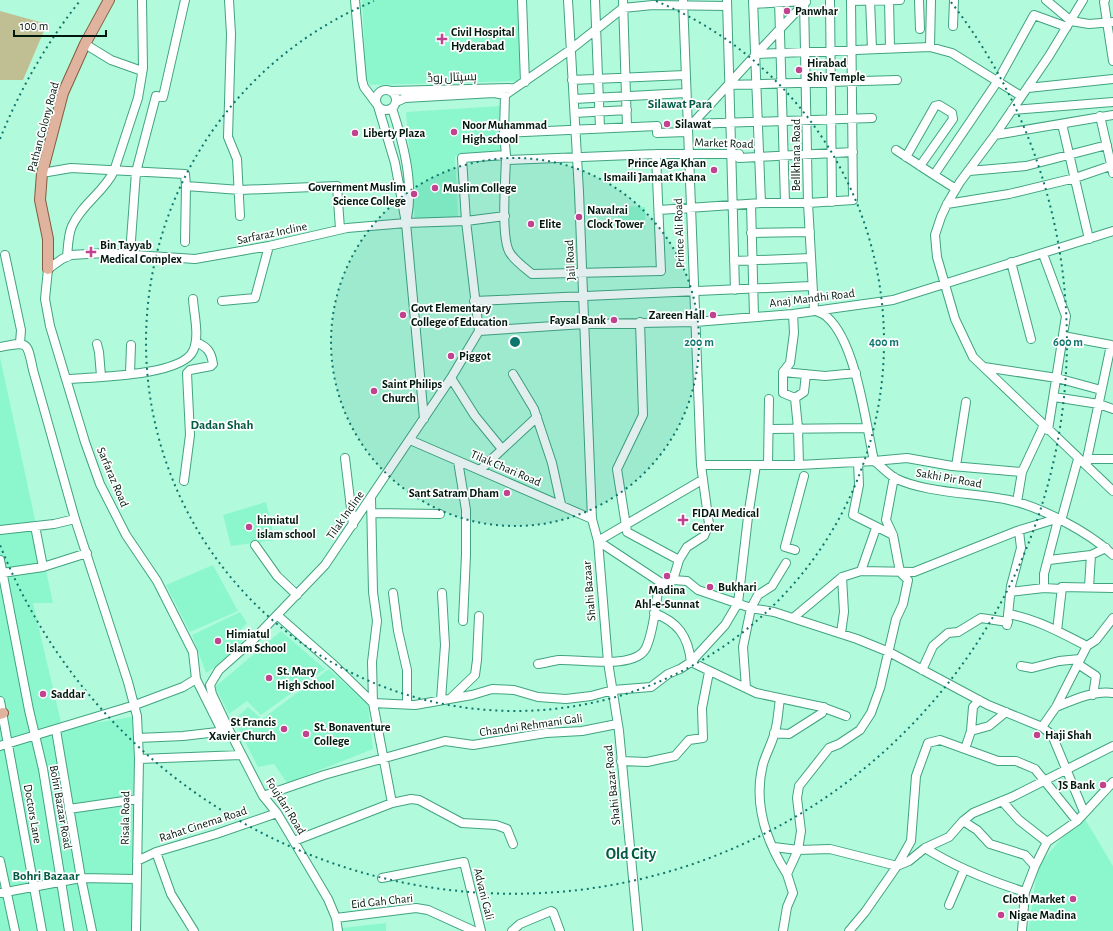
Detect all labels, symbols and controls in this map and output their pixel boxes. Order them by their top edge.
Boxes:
place label: Panwhar [795,5,839,17]
marker: Panwhar [782,6,792,16]
scale bar [14,12,106,38]
text: 100 m [20,20,48,32]
place label: Civil Hospital Hyderabad [451,26,515,53]
marker: Civil Hospital Hyderabad [436,33,448,45]
place label: Hirabad Shiv Temple [807,57,866,83]
marker: Hirabad Shiv Temple [794,65,804,75]
street label: ہسپتال روڈ [427,70,477,86]
street label: Pathan Colony Road [25,81,62,174]
district label: Silawat Para [648,98,712,111]
place label: Silawat [675,118,711,130]
place label: Noor Muhammad High school [462,119,548,145]
marker: Silawat [662,119,672,129]
street label: Bellkhana Road [790,119,802,191]
place label: Liberty Plaza [363,127,425,140]
marker: Noor Muhammad High school [449,127,459,137]
marker: Liberty Plaza [350,128,360,138]
street label: Market Road [694,136,754,150]
place label: Prince Aga Khan Ismaili Jamaat Khana [603,157,706,183]
marker: Prince Aga Khan Ismaili Jamaat Khana [709,165,719,175]
place label: Government Muslim Science College [308,181,406,207]
place label: Muslim College [443,182,517,194]
marker: Muslim College [430,183,440,193]
marker: Government Muslim Science College [409,189,419,199]
street label: Prince Ali Road [672,198,686,268]
place label: Navalrai Clock Tower [587,204,645,230]
marker: Navalrai Clock Tower [574,212,584,222]
place label: Elite [539,218,561,230]
marker: Elite [526,219,536,229]
street label: Sarfaraz Incline [236,220,308,246]
place label: Bin Tayyab Medical Complex [100,239,182,265]
street label: Jail Road [563,239,577,281]
marker: Bin Tayyab Medical Complex [85,246,97,258]
street label: Anaj Mandhi Road [769,287,855,310]
place label: Govt Elementary College of Education [411,302,508,328]
place label: Zareen Hall [649,309,705,321]
marker: Govt Elementary College of Education [398,310,408,320]
marker: Zareen Hall [708,310,718,320]
place label: Faysal Bank [549,314,606,327]
marker: Faysal Bank [609,315,619,325]
centre of rings [508,335,522,349]
text: 200 m [684,336,714,348]
text: 400 m [869,336,899,348]
text: 600 m [1053,336,1083,348]
place label: Piggot [459,350,491,362]
marker: Piggot [446,351,456,361]
place label: Saint Philips Church [382,378,443,404]
marker: Saint Philips Church [369,386,379,396]
district label: Dadan Shah [190,419,254,432]
street label: Sarfaraz Road [95,445,131,509]
street label: Tilak Chari Road [469,448,543,488]
street label: Sakhi Pir Road [915,466,983,490]
place label: Sant Satram Dham [409,487,499,499]
marker: Sant Satram Dham [502,488,512,498]
street label: Tilak Incline [324,489,366,541]
place label: FIDAI Medical Center [692,507,759,533]
place label: himiatul islam school [257,514,316,540]
marker: FIDAI Medical Center [677,514,689,526]
marker: himiatul islam school [244,522,254,532]
street label: Shahi Bazaar [580,560,598,622]
marker: Madina Ahl-e-Sunnat [662,571,672,581]
place label: Bukhari [718,581,757,593]
marker: Bukhari [705,582,715,592]
place label: Madina Ahl-e-Sunnat [635,584,699,610]
place label: Himiatul Islam School [226,628,286,654]
marker: Himiatul Islam School [213,636,223,646]
place label: St. Mary High School [277,665,334,691]
marker: St. Mary High School [264,673,274,683]
place label: Saddar [51,688,86,700]
marker: Saddar [38,689,48,699]
street label: Chandni Rehmani Gali [479,712,583,738]
place label: St Francis Xavier Church [209,716,276,742]
place label: St. Bonaventure College [314,721,391,747]
marker: St Francis Xavier Church [279,724,289,734]
marker: St. Bonaventure College [301,729,311,739]
place label: Haji Shah [1045,729,1092,742]
marker: Haji Shah [1032,730,1042,740]
street label: Shahi Bazar Road [602,744,622,826]
street label: Bohri Bazaar Road [48,764,74,850]
street label: Foujdari Road [263,776,308,837]
place label: JS Bank [1058,779,1095,791]
marker: JS Bank [1098,780,1108,790]
street label: Doctors Lane [22,783,44,845]
street label: Risala Road [119,791,131,845]
street label: Rahat Cinema Road [158,804,248,844]
district label: Old City [606,846,657,863]
street label: Advani Gali [472,867,496,921]
district label: Bohri Bazaar [13,870,80,883]
street label: Eid Gah Chari [350,892,414,910]
place label: Cloth Market [1003,893,1065,905]
marker: Cloth Market [1068,894,1078,904]
place label: Nigae Madina [1009,909,1077,921]
marker: Nigae Madina [996,910,1006,920]

